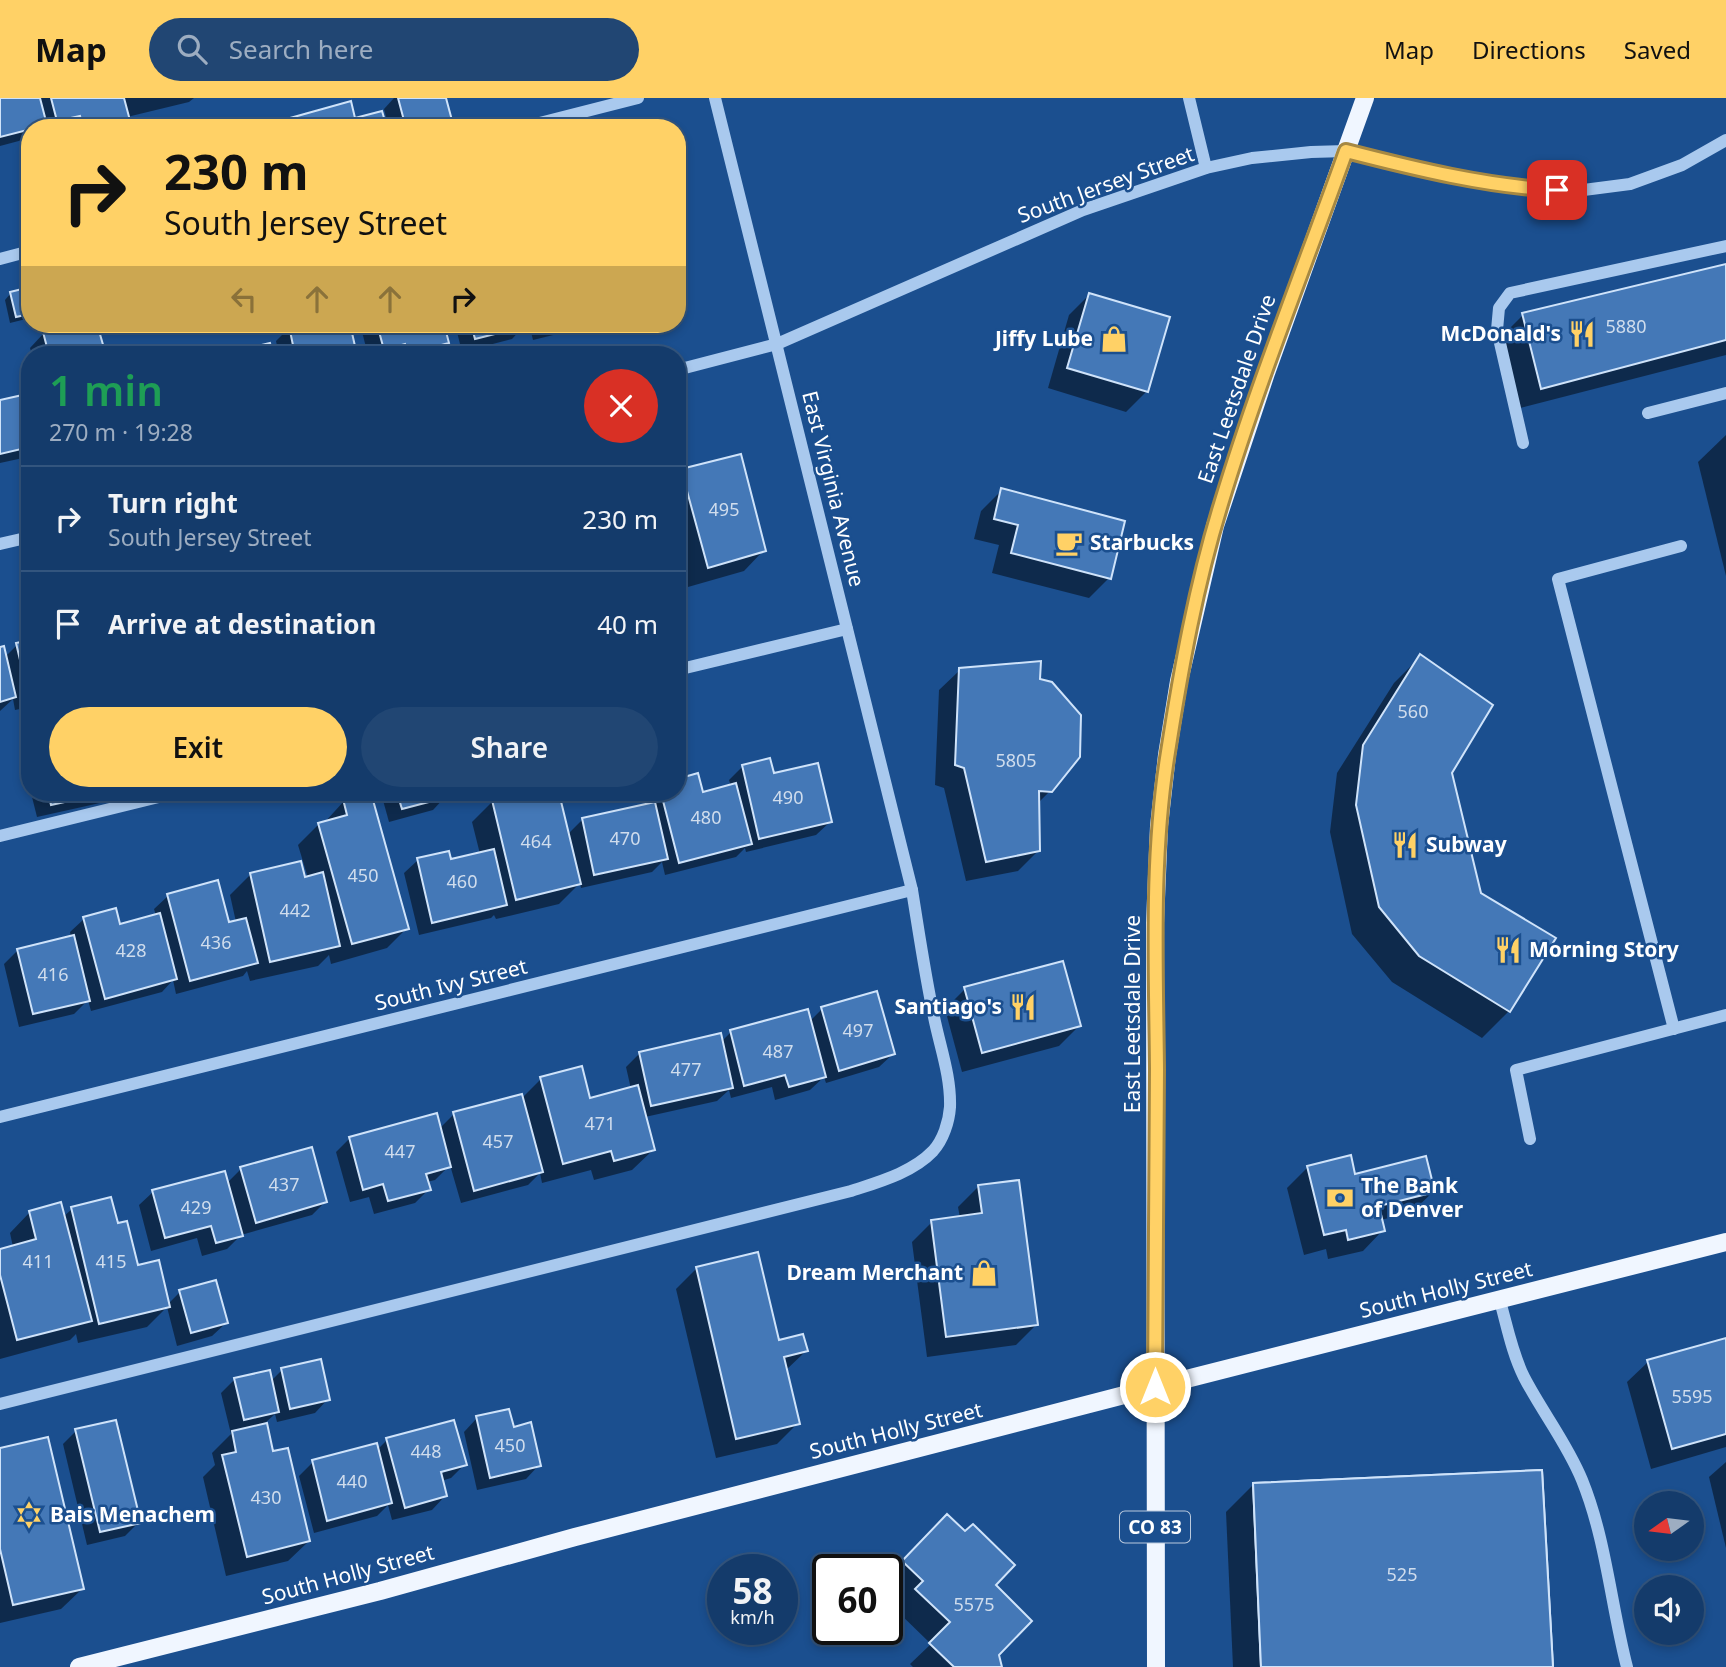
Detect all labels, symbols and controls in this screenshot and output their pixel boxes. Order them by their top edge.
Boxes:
search box [149,18,639,81]
text: Map [35,27,107,72]
icon: search [173,30,211,68]
text: Search here [229,31,373,67]
text: Map [1384,33,1434,66]
text: Directions [1472,33,1586,66]
text: Saved [1624,33,1691,66]
text: 230 m [164,138,309,204]
street label: South Jersey Street [1014,139,1198,229]
icon: right [49,147,140,238]
pin [1527,160,1587,220]
icon: arrive [1538,171,1576,209]
text: South Jersey Street [164,201,447,244]
icon: left [225,280,263,318]
icon: ahead [298,280,336,318]
icon: ahead [371,280,409,318]
icon: right [444,280,482,318]
street label: East Leetsdale Drive [1191,290,1282,487]
house number: 5880 [1605,314,1647,338]
place label: McDonald's [1441,319,1561,347]
restaurant icon: McDonald's [1567,319,1597,349]
place label: Jiffy Lube [993,324,1093,352]
shop icon: Jiffy Lube [1099,324,1129,354]
text: 1 min [49,361,163,418]
button: close [584,369,658,443]
street label: East Virginia Avenue [796,388,872,590]
text: 270 m · 19:28 [49,416,193,448]
text: Turn right [108,485,238,521]
house number: 495 [709,497,739,521]
icon: right [49,500,87,538]
text: 230 m [582,501,658,537]
text: South Jersey Street [108,521,311,553]
cafe icon: Starbucks [1054,528,1084,558]
place label: Starbucks [1090,528,1194,556]
icon: arrive [49,605,87,643]
text: Arrive at destination [108,606,377,642]
text: 40 m [597,606,658,642]
house number: 560 [1398,699,1428,723]
button: Exit [49,707,347,787]
button: Share [361,707,658,787]
house number: 5805 [995,748,1037,772]
house number: 490 [773,785,803,809]
house number: 480 [691,805,721,829]
house number: 470 [610,826,640,850]
house number: 464 [521,829,551,853]
restaurant icon: Subway [1390,830,1420,860]
place label: Subway [1426,830,1507,858]
house number: 450 [348,863,378,887]
house number: 460 [447,869,477,893]
house number: 442 [280,898,310,922]
street label: East Leetsdale Drive [1118,915,1146,1113]
house number: 436 [201,930,231,954]
restaurant icon: Morning Story [1493,935,1523,965]
place label: Morning Story [1529,935,1679,963]
house number: 428 [116,938,146,962]
street label: South Ivy Street [372,951,530,1016]
house number: 416 [38,962,68,986]
place label: Santiago's [895,992,1002,1020]
restaurant icon: Santiago's [1008,992,1038,1022]
house number: 497 [843,1018,873,1042]
house number: 487 [763,1039,793,1063]
house number: 477 [671,1057,701,1081]
house number: 471 [585,1111,615,1135]
house number: 457 [483,1129,513,1153]
house number: 447 [385,1139,415,1163]
place label: The Bank of Denver [1361,1171,1464,1223]
house number: 437 [269,1172,299,1196]
bank icon: The Bank of Denver [1325,1183,1355,1213]
house number: 429 [181,1195,211,1219]
house number: 411 [23,1249,53,1273]
house number: 415 [96,1249,126,1273]
street label: South Holly Street [1356,1254,1535,1324]
place label: Dream Merchant [786,1258,963,1286]
shop icon: Dream Merchant [969,1258,999,1288]
position arrow [1118,1350,1192,1424]
house number: 5595 [1671,1384,1713,1408]
street label: South Holly Street [806,1395,985,1465]
house number: 450 [495,1433,525,1457]
house number: 448 [411,1439,441,1463]
house number: 440 [337,1469,367,1493]
house number: 430 [251,1485,281,1509]
north arrow [1634,1491,1704,1561]
map controls [1634,1491,1704,1645]
synagogue icon: Bais Menachem [14,1500,44,1530]
place label: Bais Menachem [50,1500,215,1528]
road number: CO 83 [1120,1512,1190,1542]
street label: South Holly Street [259,1537,437,1610]
speed limit sign: 60 [812,1554,903,1645]
house number: 525 [1387,1562,1417,1586]
text: 58 [732,1567,773,1614]
button: sound [1634,1575,1704,1645]
house number: 5575 [953,1592,995,1616]
text: km/h [730,1605,775,1629]

